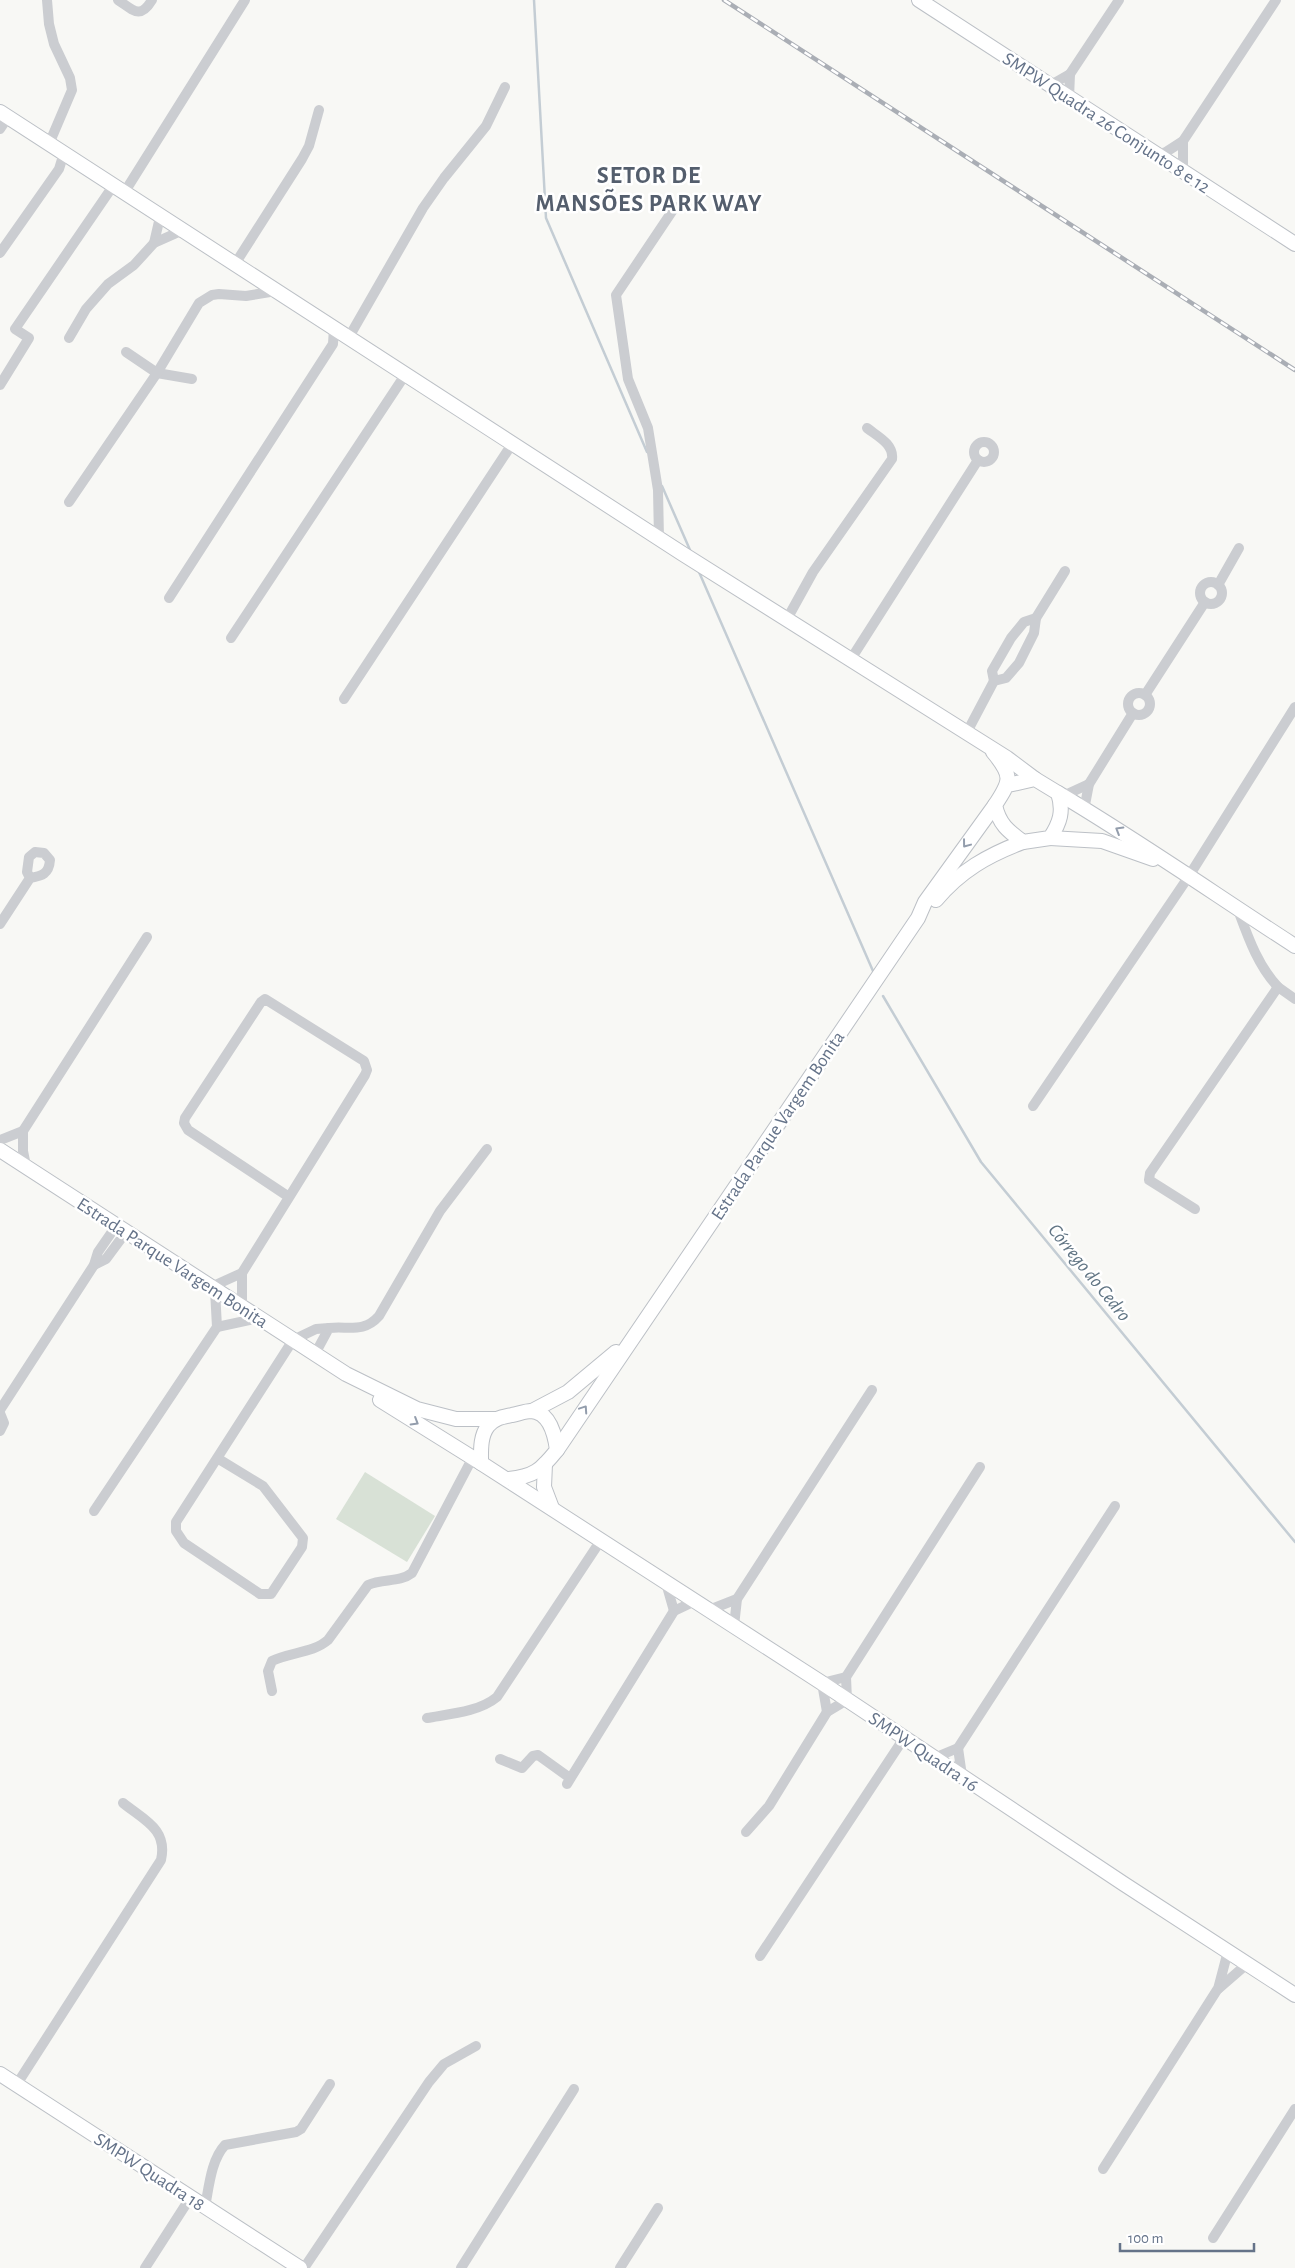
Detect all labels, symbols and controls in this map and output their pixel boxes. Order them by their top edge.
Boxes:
street label: SMPW Quadra 26 Conjunto 8 e 12 [999,49,1214,198]
district label: SETOR DE MANSÕES PARK WAY [536,164,762,216]
one-way arrow [1115,827,1124,837]
one-way arrow [963,838,972,848]
street label: Estrada Parque Vargem Bonita [708,1028,849,1224]
street label: Estrada Parque Vargem Bonita [73,1195,271,1332]
water label: Córrego do Cedro [1044,1220,1134,1325]
one-way arrow [578,1405,587,1415]
one-way arrow [409,1415,418,1425]
street label: SMPW Quadra 16 [865,1709,981,1796]
street label: SMPW Quadra 18 [91,2130,208,2215]
scale bar [1120,2220,1254,2252]
text: 100 m [1128,2231,1163,2246]

